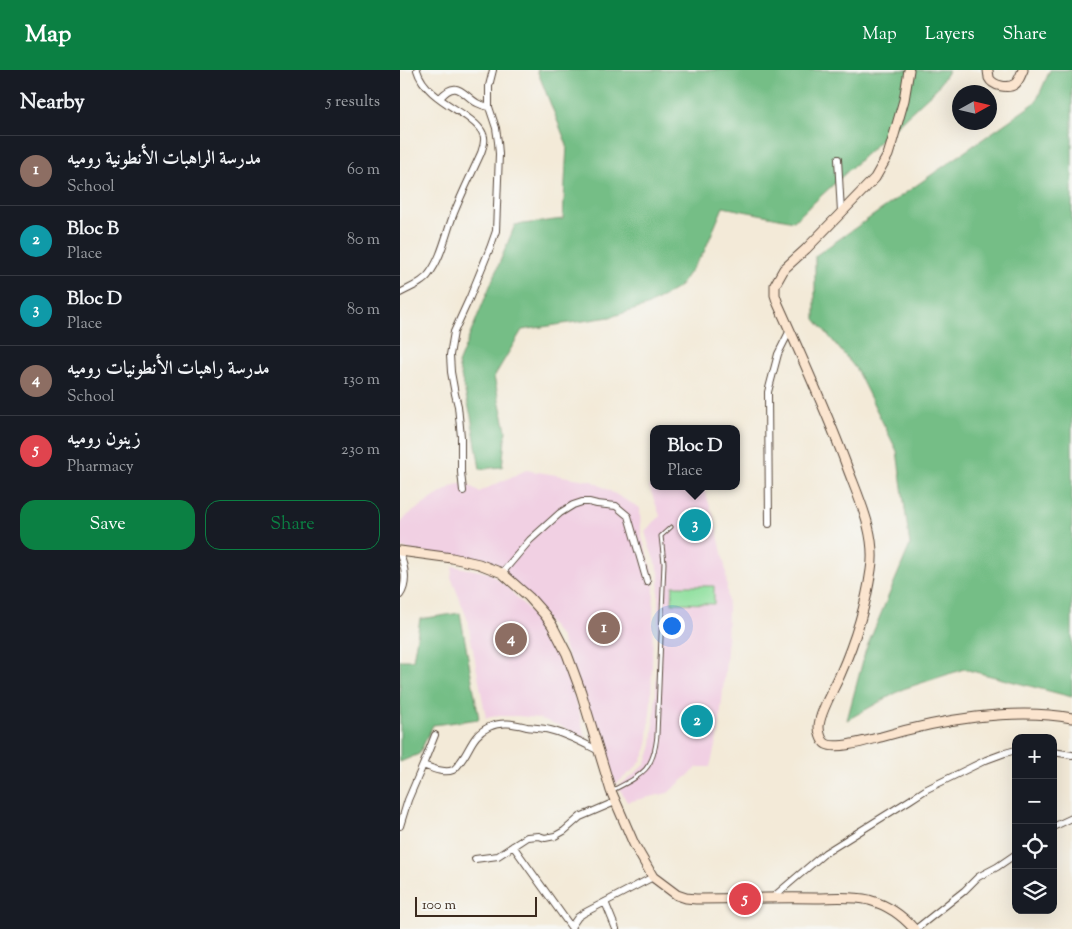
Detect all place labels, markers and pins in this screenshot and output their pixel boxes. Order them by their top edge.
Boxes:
pin: 3 [679,506,711,544]
pin: 1 [588,609,620,647]
pin: 4 [495,620,527,658]
pin: 2 [681,702,713,740]
pin: 5 [729,880,761,918]

